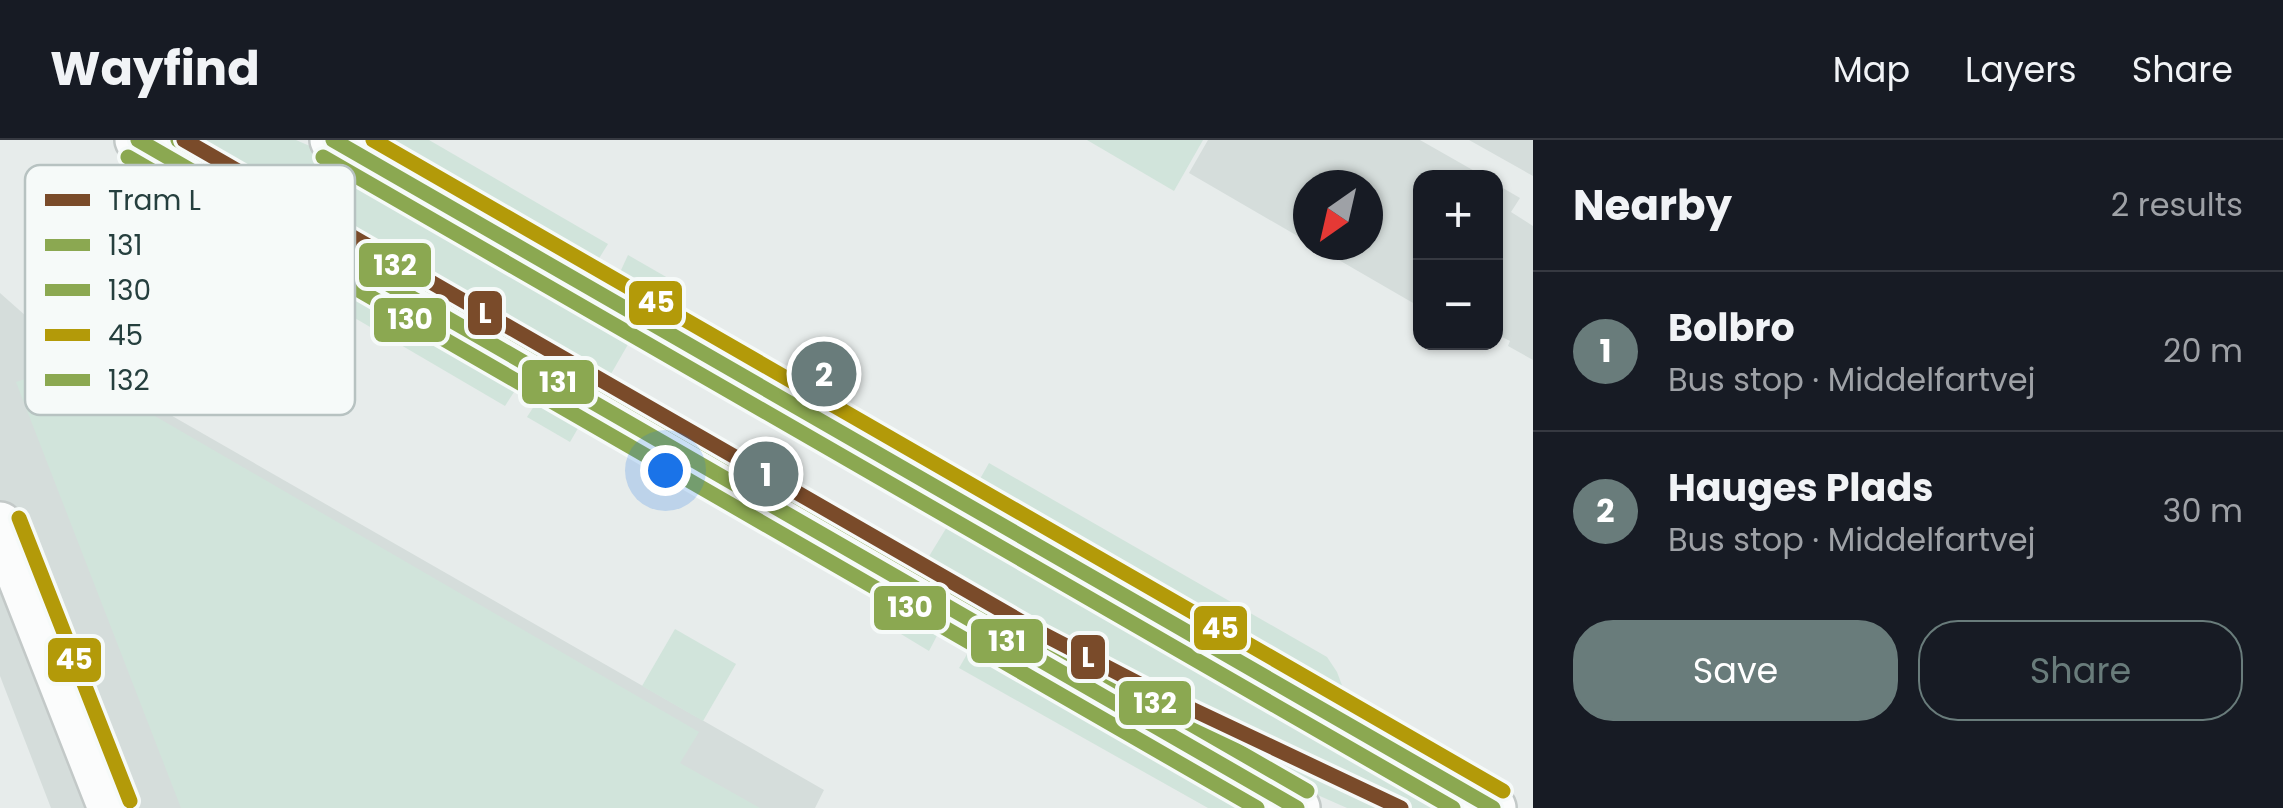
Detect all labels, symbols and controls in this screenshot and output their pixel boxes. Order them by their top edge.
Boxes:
text: Wayfind [50,35,260,102]
text: Map [1833,45,1910,94]
text: Layers [1965,45,2077,94]
text: Share [2132,45,2233,94]
legend [25,165,355,415]
north arrow [1293,170,1383,260]
map controls [1413,170,1503,350]
button: + [1413,170,1503,260]
text: Nearby [1573,176,1732,235]
text: Tram L [108,181,201,220]
text: 2 results [2111,182,2243,227]
text: 131 [108,226,142,265]
line badge: 132 [357,241,433,289]
text: 132 [373,246,417,285]
button: − [1413,260,1503,350]
text: 130 [108,271,151,310]
line badge: 45 [627,279,684,327]
text: 45 [637,283,675,322]
line badge: L [466,289,504,337]
text: L [478,294,492,333]
line badge: 130 [372,296,448,344]
text: 130 [387,300,433,339]
text: Bolbro [1668,301,1795,354]
text: 45 [108,316,143,355]
text: 1 [1599,328,1612,373]
text: 20 m [2163,328,2243,373]
pin: 2 [792,336,856,412]
text: Bus stop · Middelfartvej [1668,357,2036,402]
line badge: 131 [520,358,596,406]
text: 132 [108,361,150,400]
text: 131 [539,363,577,402]
pin: 1 [734,436,798,512]
your location [640,445,691,496]
text: Hauges Plads [1668,461,1933,514]
text: 2 [1596,488,1615,533]
text: 30 m [2163,488,2243,533]
text: Bus stop · Middelfartvej [1668,517,2036,562]
line badge: 130 [872,584,948,632]
text: 130 [887,588,933,627]
line badge: 45 [1192,604,1249,652]
text: 45 [1201,609,1239,648]
line badge: 131 [969,617,1045,665]
button: Save [1573,620,1898,721]
button: Share [1918,620,2243,721]
text: 131 [988,622,1026,661]
line badge: L [1069,633,1107,681]
line badge: 45 [46,636,103,684]
text: L [1081,638,1095,677]
text: 45 [55,640,93,679]
line badge: 132 [1117,679,1193,727]
text: 132 [1133,684,1177,723]

